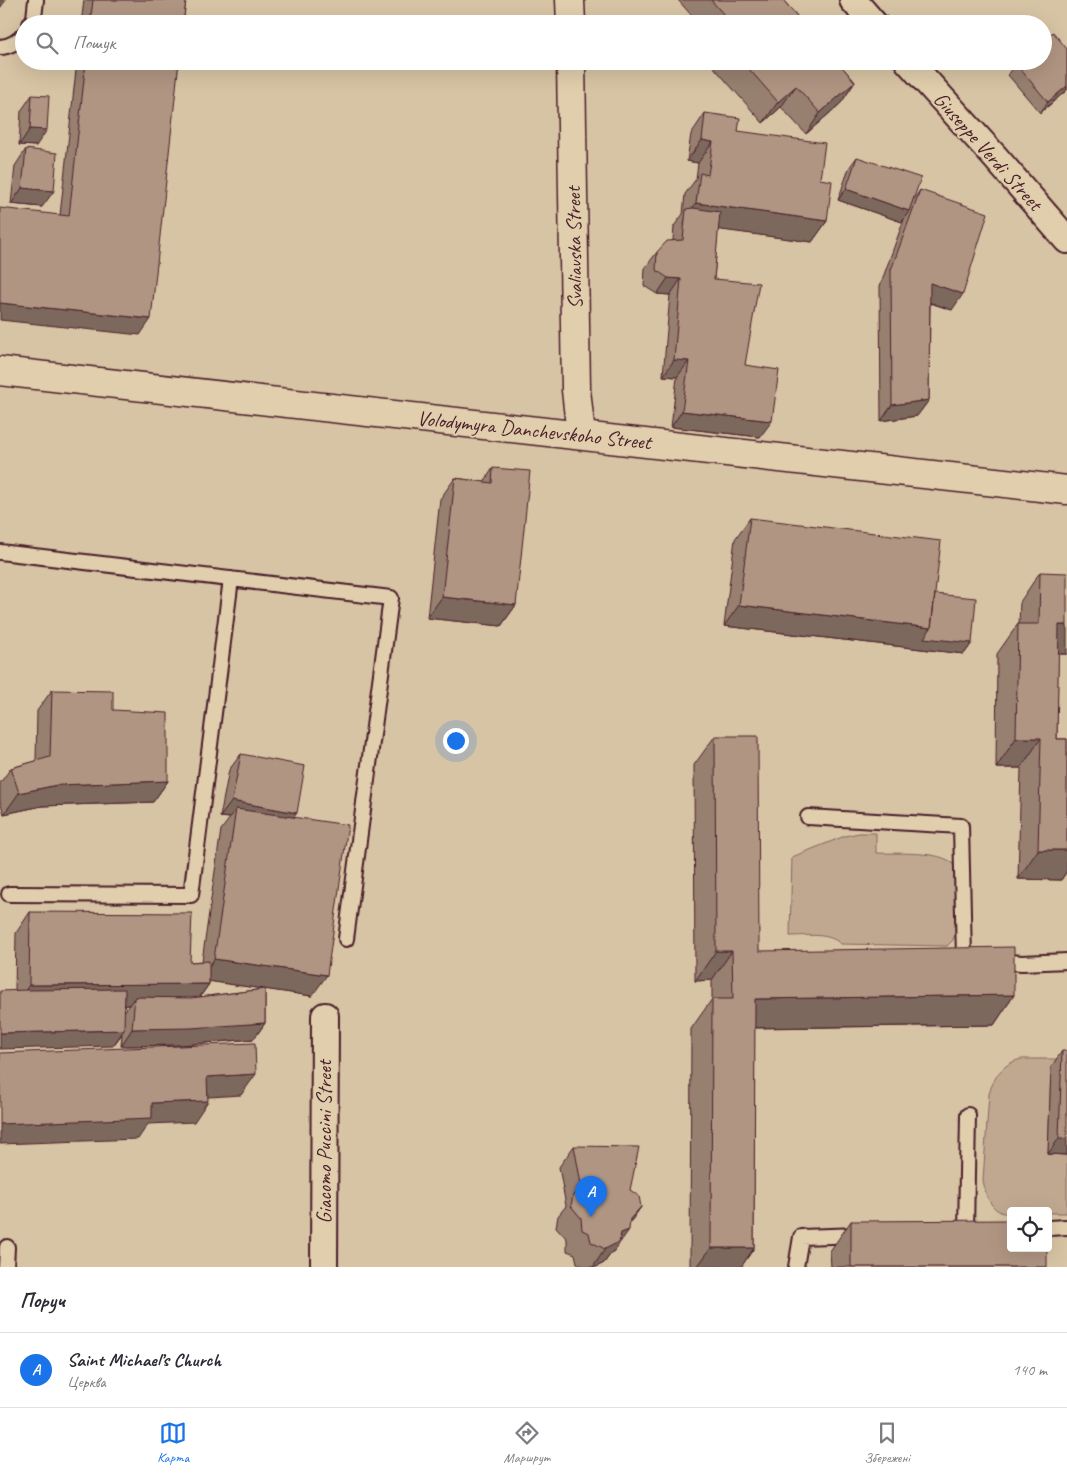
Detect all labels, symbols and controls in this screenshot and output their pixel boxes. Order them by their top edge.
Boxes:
search box [15,15,1052,70]
icon: search [33,29,61,57]
text: Пошук [73,31,115,55]
street label: Giuseppe Verdi Street [928,86,1049,217]
street label: Svaliavska Street [560,184,588,309]
street label: Volodymyra Danchevskoho Street [416,405,654,455]
your location [443,728,469,754]
street label: Giacomo Puccini Street [311,1058,337,1224]
pin: A [575,1176,607,1217]
map controls [1007,1207,1052,1252]
button: locate [1007,1207,1052,1252]
text: Поруч [20,1287,65,1313]
text: Saint Michael’s Church [67,1348,221,1372]
text: A [32,1360,40,1380]
text: 140 m [1013,1360,1047,1380]
text: Церква [67,1372,106,1392]
tab: Карта [157,1419,189,1466]
tab: Маршрут [504,1419,550,1466]
tab: Збережені [864,1419,910,1466]

